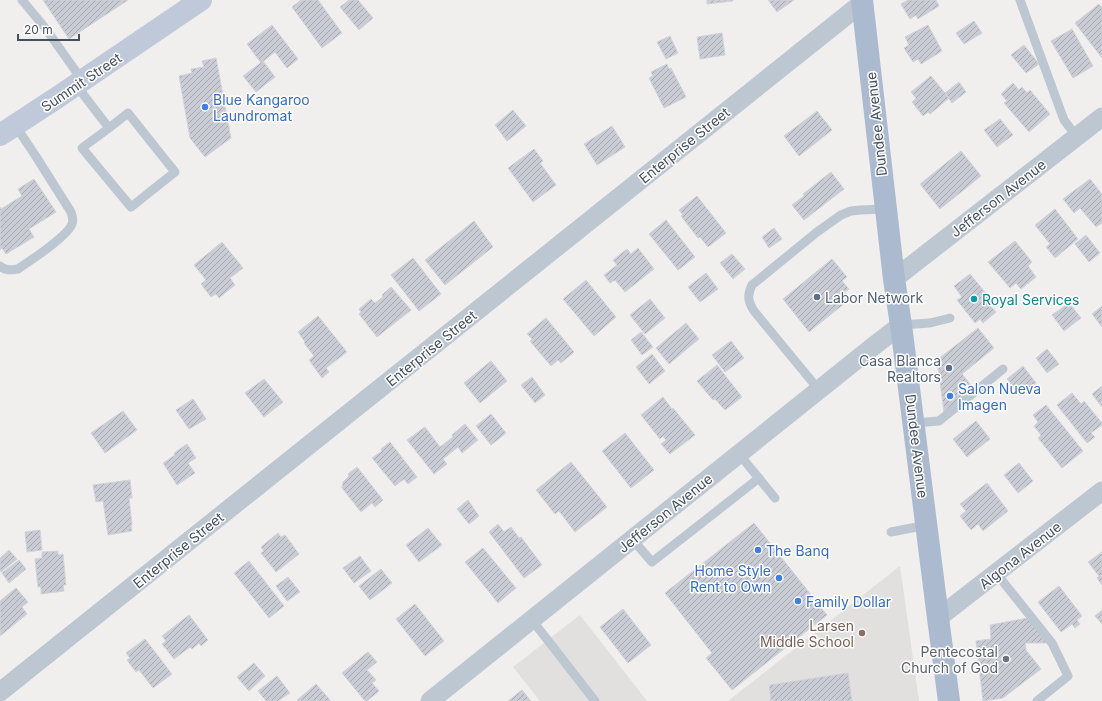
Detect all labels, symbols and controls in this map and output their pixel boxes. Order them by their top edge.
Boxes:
scale bar [18,16,79,42]
text: 20 m [24,22,53,37]
street label: Summit Street [38,49,125,115]
street label: Dundee Avenue [862,71,890,177]
place label: Blue Kangaroo Laundromat [213,91,310,124]
marker: Blue Kangaroo Laundromat [200,102,210,112]
street label: Enterprise Street [635,103,733,187]
street label: Jefferson Avenue [947,156,1049,240]
place label: Labor Network [825,289,924,306]
place label: Royal Services [982,291,1079,308]
marker: Labor Network [812,292,822,302]
marker: Royal Services [969,294,979,304]
street label: Enterprise Street [382,306,480,390]
place label: Casa Blanca Realtors [859,352,941,385]
marker: Casa Blanca Realtors [944,363,954,373]
place label: Salon Nueva Imagen [958,380,1041,413]
marker: Salon Nueva Imagen [945,391,955,401]
street label: Dundee Avenue [902,393,932,499]
street label: Jefferson Avenue [615,470,715,556]
street label: Enterprise Street [129,508,227,592]
street label: Algona Avenue [976,518,1064,592]
place label: The Banq [766,542,829,559]
marker: The Banq [753,545,763,555]
place label: Home Style Rent to Own [690,562,771,595]
marker: Home Style Rent to Own [774,573,784,583]
place label: Family Dollar [806,593,891,610]
marker: Family Dollar [793,596,803,606]
place label: Larsen Middle School [760,617,854,650]
marker: Larsen Middle School [857,628,867,638]
place label: Pentecostal Church of God [901,643,998,676]
marker: Pentecostal Church of God [1001,654,1011,664]

